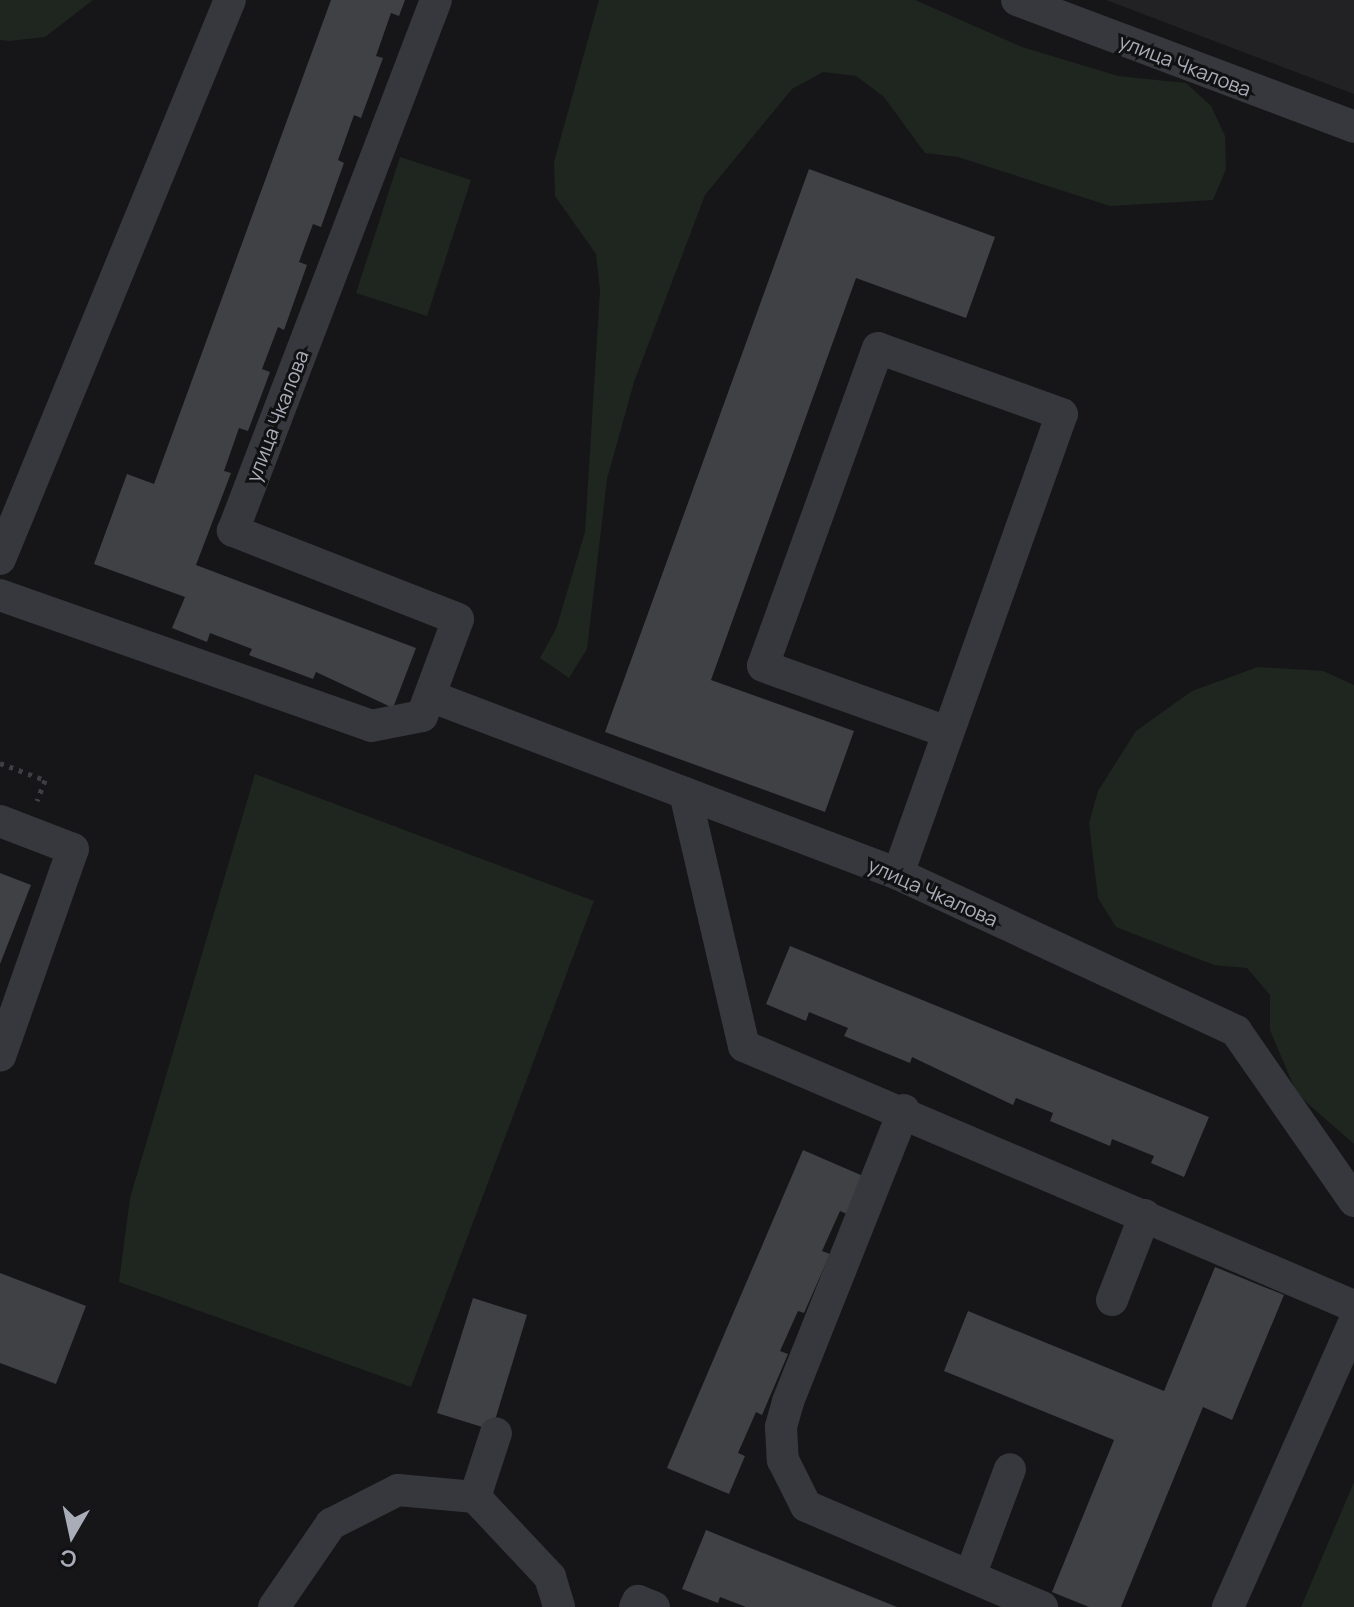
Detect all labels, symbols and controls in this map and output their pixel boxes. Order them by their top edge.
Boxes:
street label: улица Чкалова [1116,29,1254,101]
street label: улица Чкалова [241,347,313,485]
street label: улица Чкалова [864,853,1002,931]
north arrow [32,1495,112,1575]
text: С [58,1543,79,1575]

